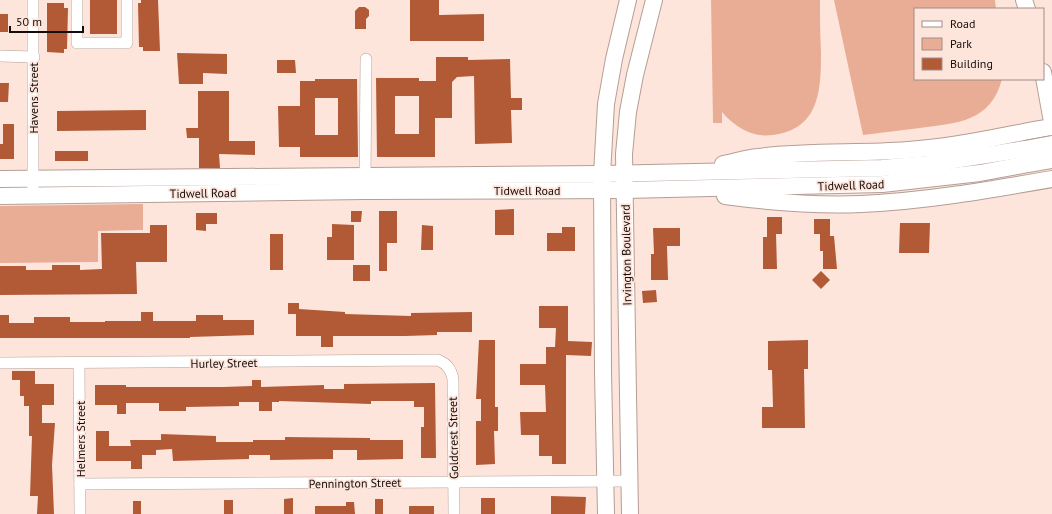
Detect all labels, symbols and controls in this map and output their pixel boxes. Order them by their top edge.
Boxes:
scale bar [10,8,83,34]
legend [914,8,1044,80]
text: 50 m [16,14,42,29]
text: Road [950,16,975,31]
text: Park [950,36,972,51]
text: Building [950,56,993,71]
street label: Havens Street [26,62,41,134]
street label: Tidwell Road [817,176,885,194]
street label: Tidwell Road [494,183,560,198]
street label: Tidwell Road [170,185,236,201]
street label: Irvington Boulevard [618,204,634,306]
street label: Hurley Street [190,355,258,371]
street label: Goldcrest Street [445,397,461,479]
street label: Helmers Street [73,401,88,477]
street label: Pennington Street [309,475,401,491]

